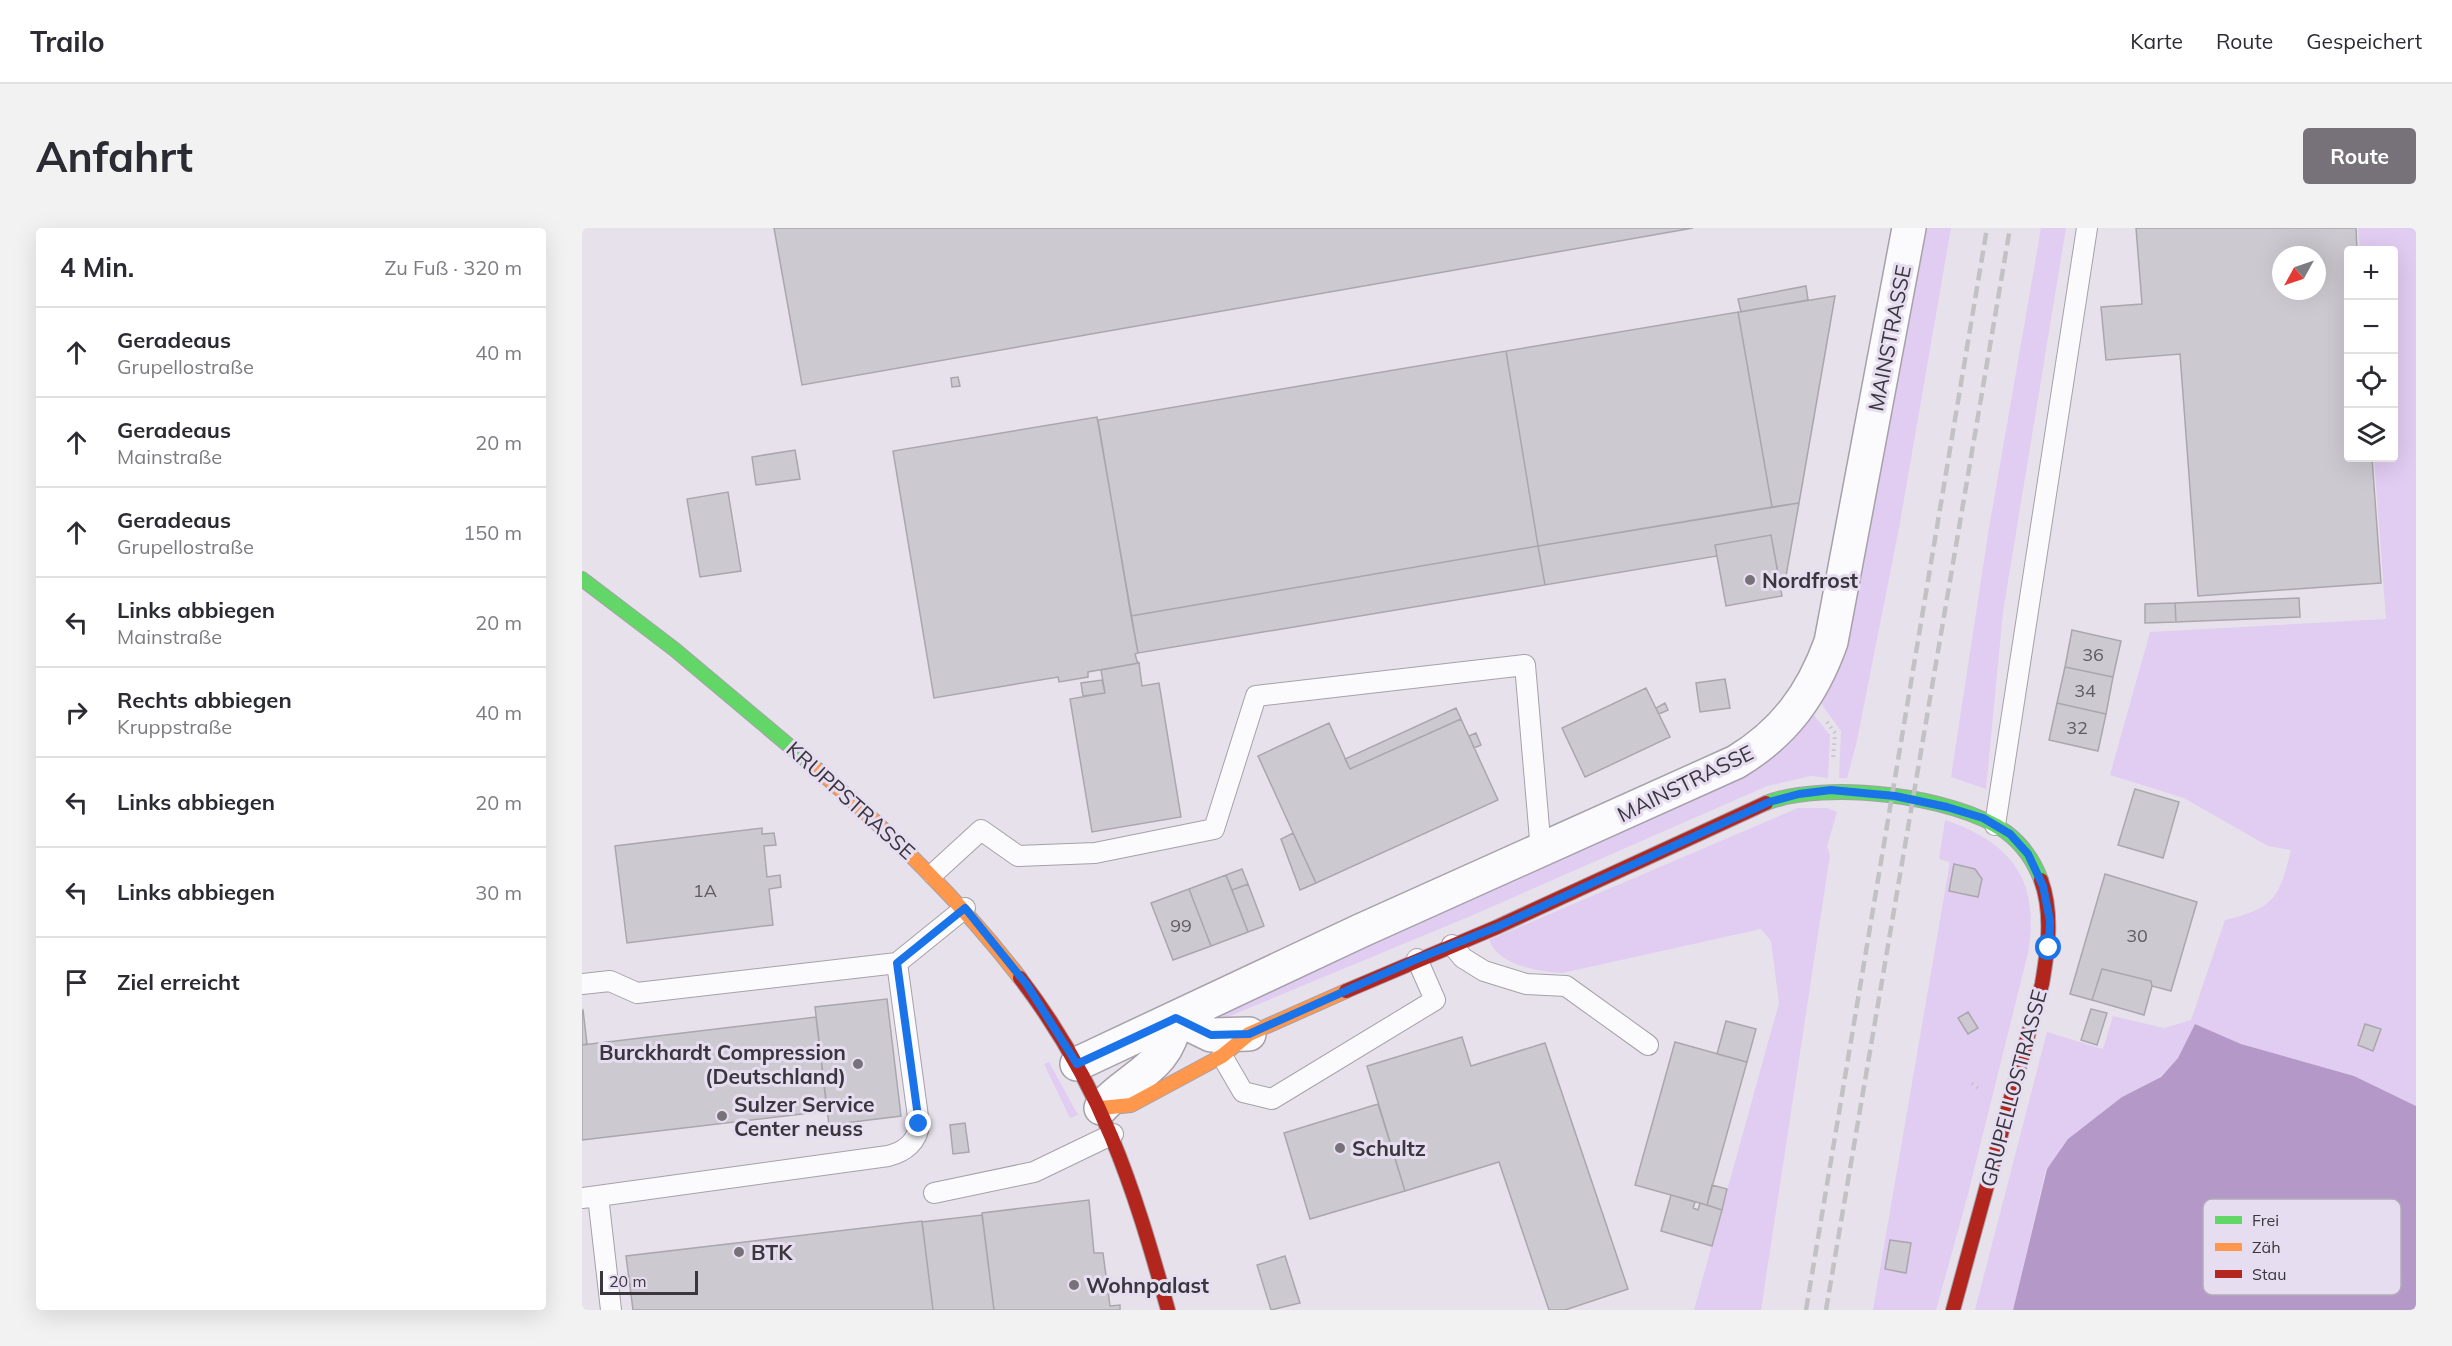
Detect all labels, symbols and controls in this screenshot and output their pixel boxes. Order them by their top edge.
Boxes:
text: Trailo [30,24,105,59]
text: Karte [2130,28,2183,54]
text: Route [2216,28,2273,54]
text: Gespeichert [2306,28,2422,54]
button: Route [2303,128,2416,184]
text: Anfahrt [36,130,193,183]
north arrow [2272,246,2326,300]
map controls [2344,246,2398,462]
button: + [2344,246,2398,300]
text: 4 Min. [60,251,134,284]
text: Zu Fuß · 320 m [384,255,522,280]
street label: MAINSTRASSE [1862,263,1916,413]
button: − [2344,300,2398,354]
text: Geradeaus [117,326,231,354]
icon: ahead [60,336,93,369]
text: 40 m [475,340,522,365]
text: Grupellostraße [117,354,254,379]
button: locate [2344,354,2398,408]
button: layers [2344,408,2398,462]
text: Geradeaus [117,416,231,444]
icon: ahead [60,426,93,459]
text: 20 m [475,430,522,455]
text: Mainstraße [117,444,222,469]
text: Geradeaus [117,506,231,534]
icon: ahead [60,516,93,549]
text: 150 m [463,520,522,545]
text: Grupellostraße [117,534,254,559]
place label: Nordfrost [1762,567,1858,593]
marker: Nordfrost [1743,573,1757,587]
text: Links abbiegen [117,596,275,624]
icon: left [60,606,93,639]
text: 20 m [475,610,522,635]
text: Mainstraße [117,624,222,649]
house number: 36 [2082,643,2104,666]
house number: 34 [2074,679,2096,702]
text: Rechts abbiegen [117,686,292,714]
icon: right [60,696,93,729]
text: 40 m [475,700,522,725]
text: Kruppstraße [117,714,232,739]
house number: 32 [2066,716,2088,739]
street label: KRUPPSTRASSE [781,735,921,865]
street label: MAINSTRASSE [1613,739,1757,827]
icon: left [60,786,93,819]
text: Links abbiegen [117,788,275,816]
text: 20 m [475,790,522,815]
icon: left [60,876,93,909]
text: Links abbiegen [117,878,275,906]
house number: 1A [693,879,717,902]
text: 30 m [475,880,522,905]
house number: 99 [1170,914,1192,937]
house number: 30 [2126,924,2148,947]
route start [2035,934,2061,960]
icon: arrive [60,966,93,999]
text: Ziel erreicht [117,968,240,996]
street label: GRUPELLOSTRASSE [1974,987,2052,1189]
place label: Burckhardt Compression (Deutschland) [599,1039,846,1089]
marker: Burckhardt Compression (Deutschland) [851,1057,865,1071]
place label: Sulzer Service Center neuss [734,1091,875,1141]
marker: Sulzer Service Center neuss [715,1109,729,1123]
route end [905,1110,931,1136]
place label: Schultz [1352,1135,1426,1161]
marker: Schultz [1333,1141,1347,1155]
legend [2203,1199,2401,1295]
text: Frei [2252,1210,2279,1230]
text: Zäh [2252,1237,2281,1257]
place label: BTK [751,1239,793,1265]
marker: BTK [732,1245,746,1259]
text: Stau [2252,1264,2286,1284]
scale bar [600,1268,698,1296]
text: 20 m [609,1271,646,1291]
place label: Wohnpalast [1086,1272,1209,1298]
marker: Wohnpalast [1067,1278,1081,1292]

